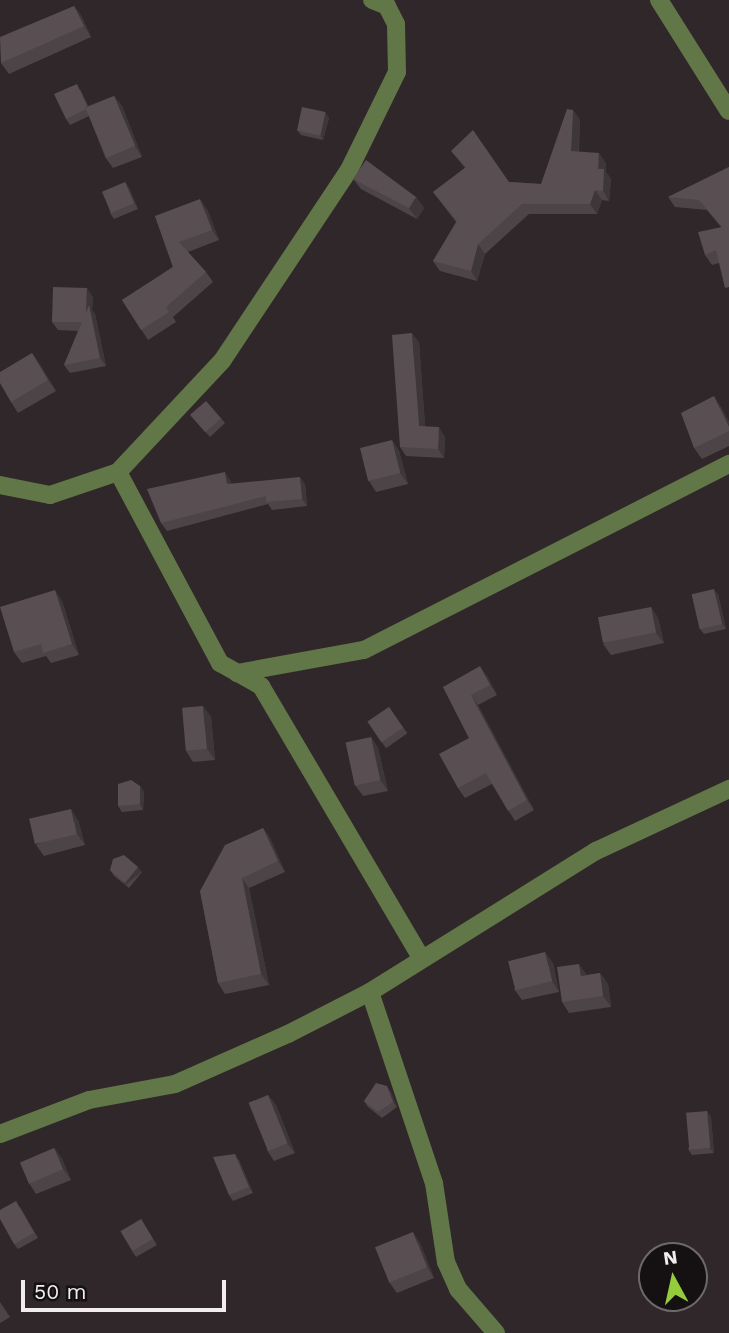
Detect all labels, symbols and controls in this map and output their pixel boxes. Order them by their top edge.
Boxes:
north arrow [638,1242,708,1312]
text: N [662,1245,679,1270]
scale bar [24,1266,229,1310]
text: 50 m [34,1279,86,1304]

